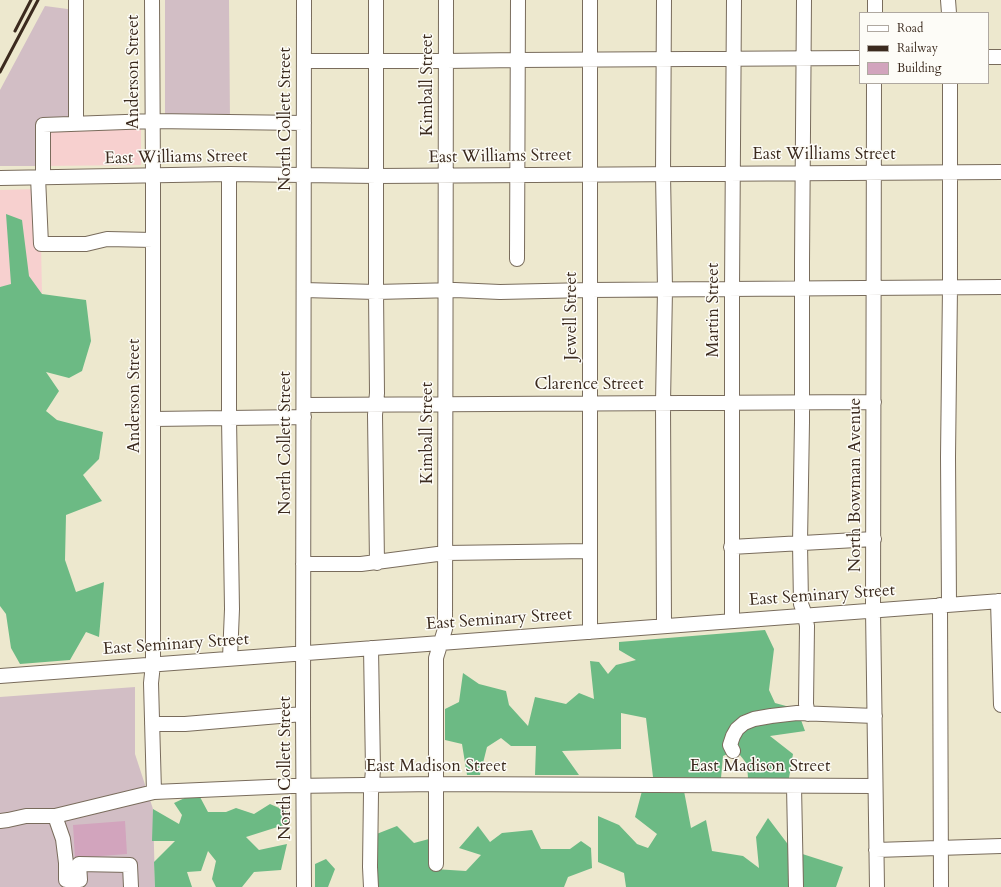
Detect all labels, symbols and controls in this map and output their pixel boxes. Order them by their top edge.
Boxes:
legend [859,12,989,84]
street label: Anderson Street [124,15,144,129]
text: Road [897,20,923,36]
street label: Kimball Street [418,34,438,136]
text: Railway [897,40,938,56]
street label: North Collett Street [276,47,296,191]
text: Building [897,60,941,76]
street label: East Williams Street [752,145,896,165]
street label: East Williams Street [428,146,572,168]
street label: East Williams Street [104,147,248,169]
street label: Martin Street [704,263,724,357]
street label: Jewell Street [562,272,582,360]
street label: Anderson Street [125,339,145,453]
street label: North Collett Street [276,371,296,515]
street label: Clarence Street [534,375,644,395]
street label: Kimball Street [418,382,438,484]
street label: North Bowman Avenue [846,398,866,572]
street label: East Seminary Street [748,581,896,611]
street label: East Seminary Street [425,605,573,635]
street label: East Seminary Street [102,630,250,660]
street label: North Collett Street [276,696,296,840]
street label: East Madison Street [366,757,506,777]
street label: East Madison Street [690,757,830,777]

